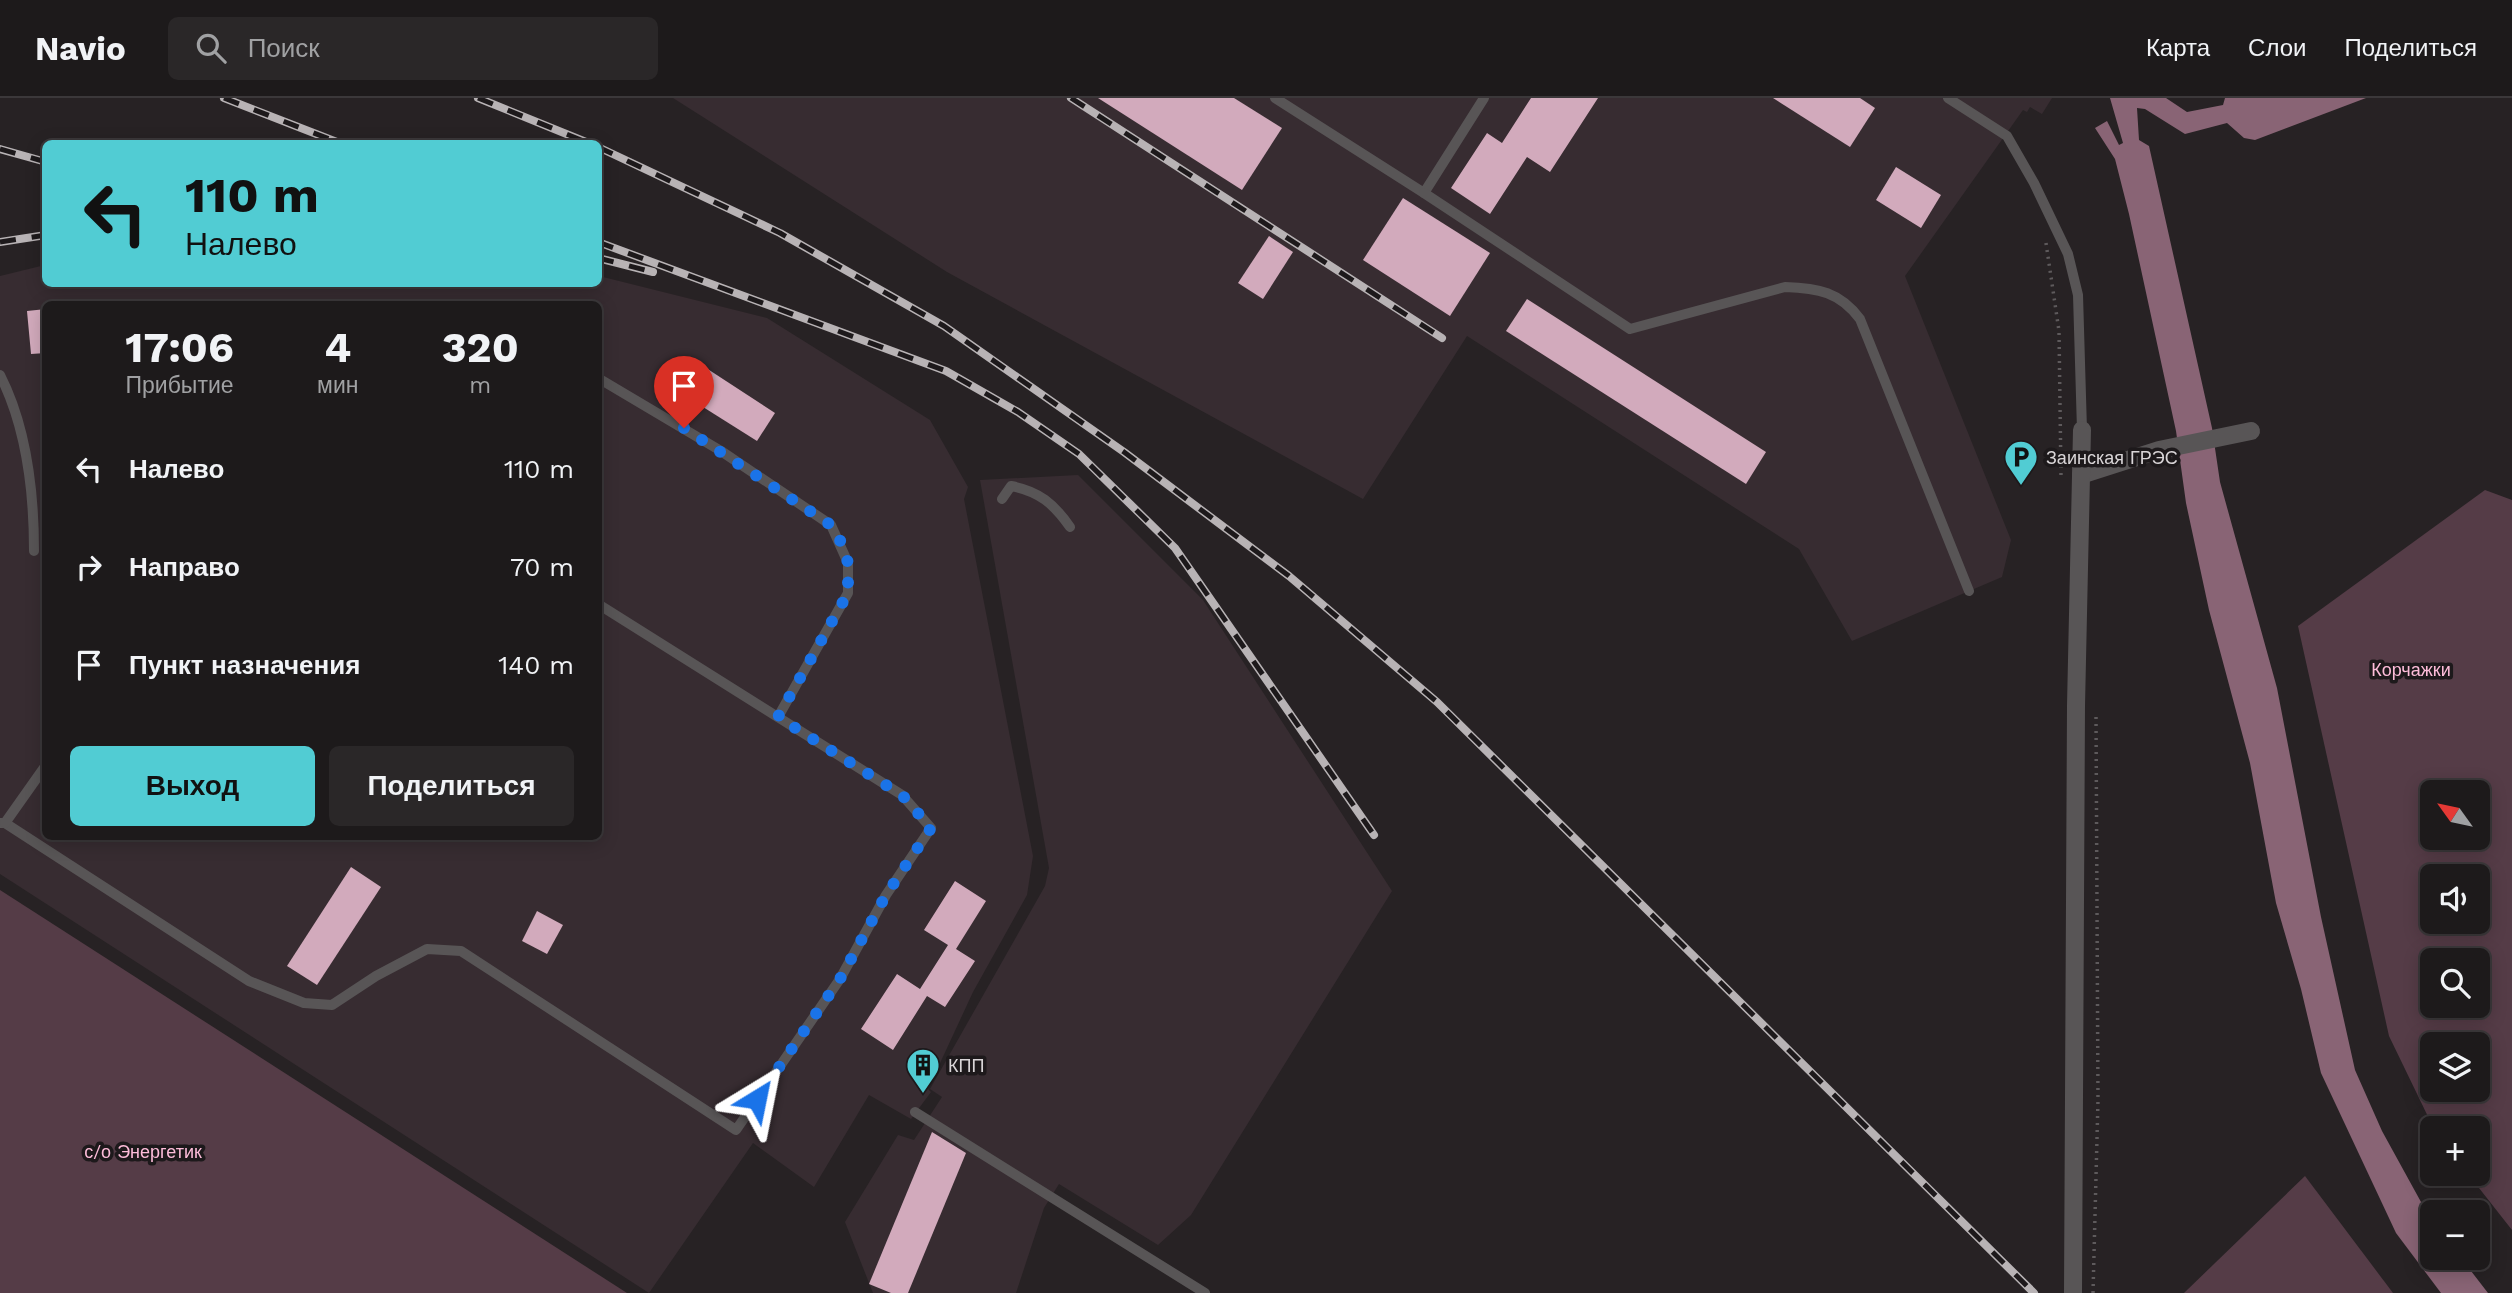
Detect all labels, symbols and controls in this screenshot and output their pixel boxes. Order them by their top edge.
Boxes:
search box [168,17,658,80]
text: Navio [35,29,126,68]
icon: search [192,29,230,67]
text: Поиск [248,33,320,63]
text: Карта [2146,34,2210,62]
text: Слои [2248,34,2306,62]
text: Поделиться [2344,34,2477,62]
text: 110 m [185,166,319,224]
icon: left [70,168,161,259]
text: Налево [185,225,297,263]
text: 17:06 [125,323,234,372]
text: 4 [324,323,351,372]
text: 320 [442,323,519,372]
pin [654,356,714,428]
icon: arrive [665,367,703,405]
text: Прибытие [126,372,234,399]
text: мин [317,372,358,399]
text: m [469,372,491,399]
parking icon: Заинская ГРЭС [2002,438,2040,487]
place label: Заинская ГРЭС [2046,447,2178,468]
icon: left [70,450,108,488]
text: Налево [129,454,224,484]
text: 110 m [504,454,574,484]
icon: right [70,548,108,586]
text: Направо [129,552,240,582]
text: 70 m [510,552,574,582]
icon: arrive [70,646,108,684]
text: Пункт назначения [129,650,360,680]
text: 140 m [498,650,574,680]
park label: Корчажки [2371,659,2451,680]
button: Выход [70,746,315,826]
button: Поделиться [329,746,574,826]
north arrow [2420,780,2490,850]
map controls [2420,780,2490,1270]
button: sound [2420,864,2490,934]
button: search [2420,948,2490,1018]
button: layers [2420,1032,2490,1102]
building icon: КПП [904,1046,942,1095]
place label: КПП [948,1055,984,1076]
position arrow [720,1062,794,1136]
button: + [2420,1116,2490,1186]
park label: с/о Энергетик [84,1141,202,1162]
button: − [2420,1200,2490,1270]

